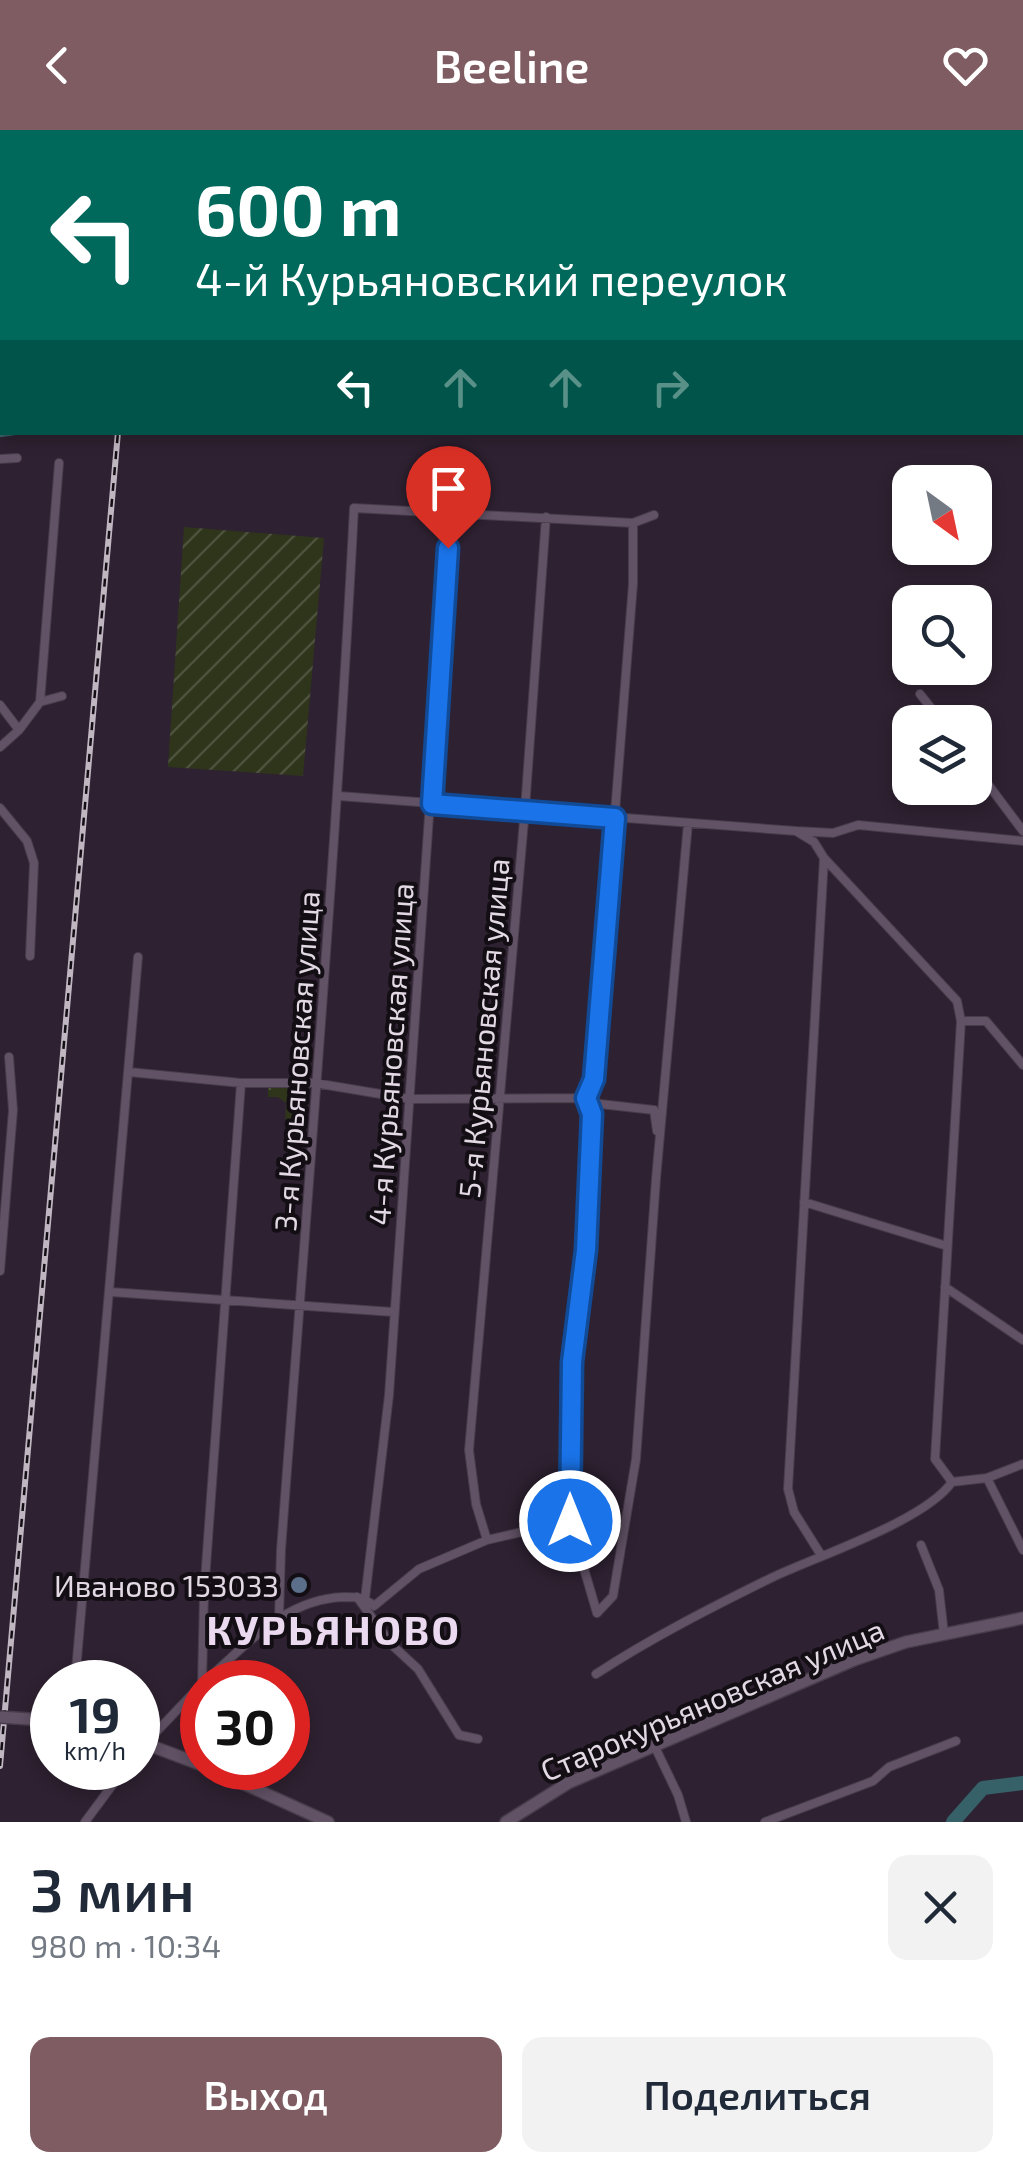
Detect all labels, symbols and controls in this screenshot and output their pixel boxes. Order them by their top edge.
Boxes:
icon: back [30,38,85,93]
text: Beeline [434,38,589,92]
icon: heart [938,38,993,93]
text: 600 m [195,166,401,250]
icon: left [30,170,160,300]
text: 4-й Курьяновский переулок [195,251,788,305]
icon: left [328,360,383,415]
icon: ahead [433,360,488,415]
icon: ahead [538,360,593,415]
icon: right [643,360,698,415]
pin [406,446,491,549]
icon: arrive [421,461,476,516]
north arrow [892,465,992,565]
map controls [892,465,992,805]
button: search [892,585,992,685]
button: layers [892,705,992,805]
street label: 5-я Курьяновская улица [450,857,517,1199]
street label: 4-я Курьяновская улица [360,882,421,1226]
street label: 3-я Курьяновская улица [266,890,327,1233]
position arrow [518,1469,622,1573]
place label: Иваново 153033 [54,1567,279,1603]
marker: Иваново 153033 [288,1574,310,1596]
district label: КУРЬЯНОВО [206,1605,462,1653]
street label: Старокурьяновская улица [535,1610,890,1789]
speed limit sign: 30 [180,1660,310,1790]
text: 19 [69,1683,121,1743]
text: km/h [64,1735,126,1765]
text: 3 мин [30,1852,195,1924]
button: close [888,1855,993,1960]
text: 980 m · 10:34 [30,1926,221,1964]
button: Выход [30,2037,502,2152]
button: Поделиться [522,2037,993,2152]

